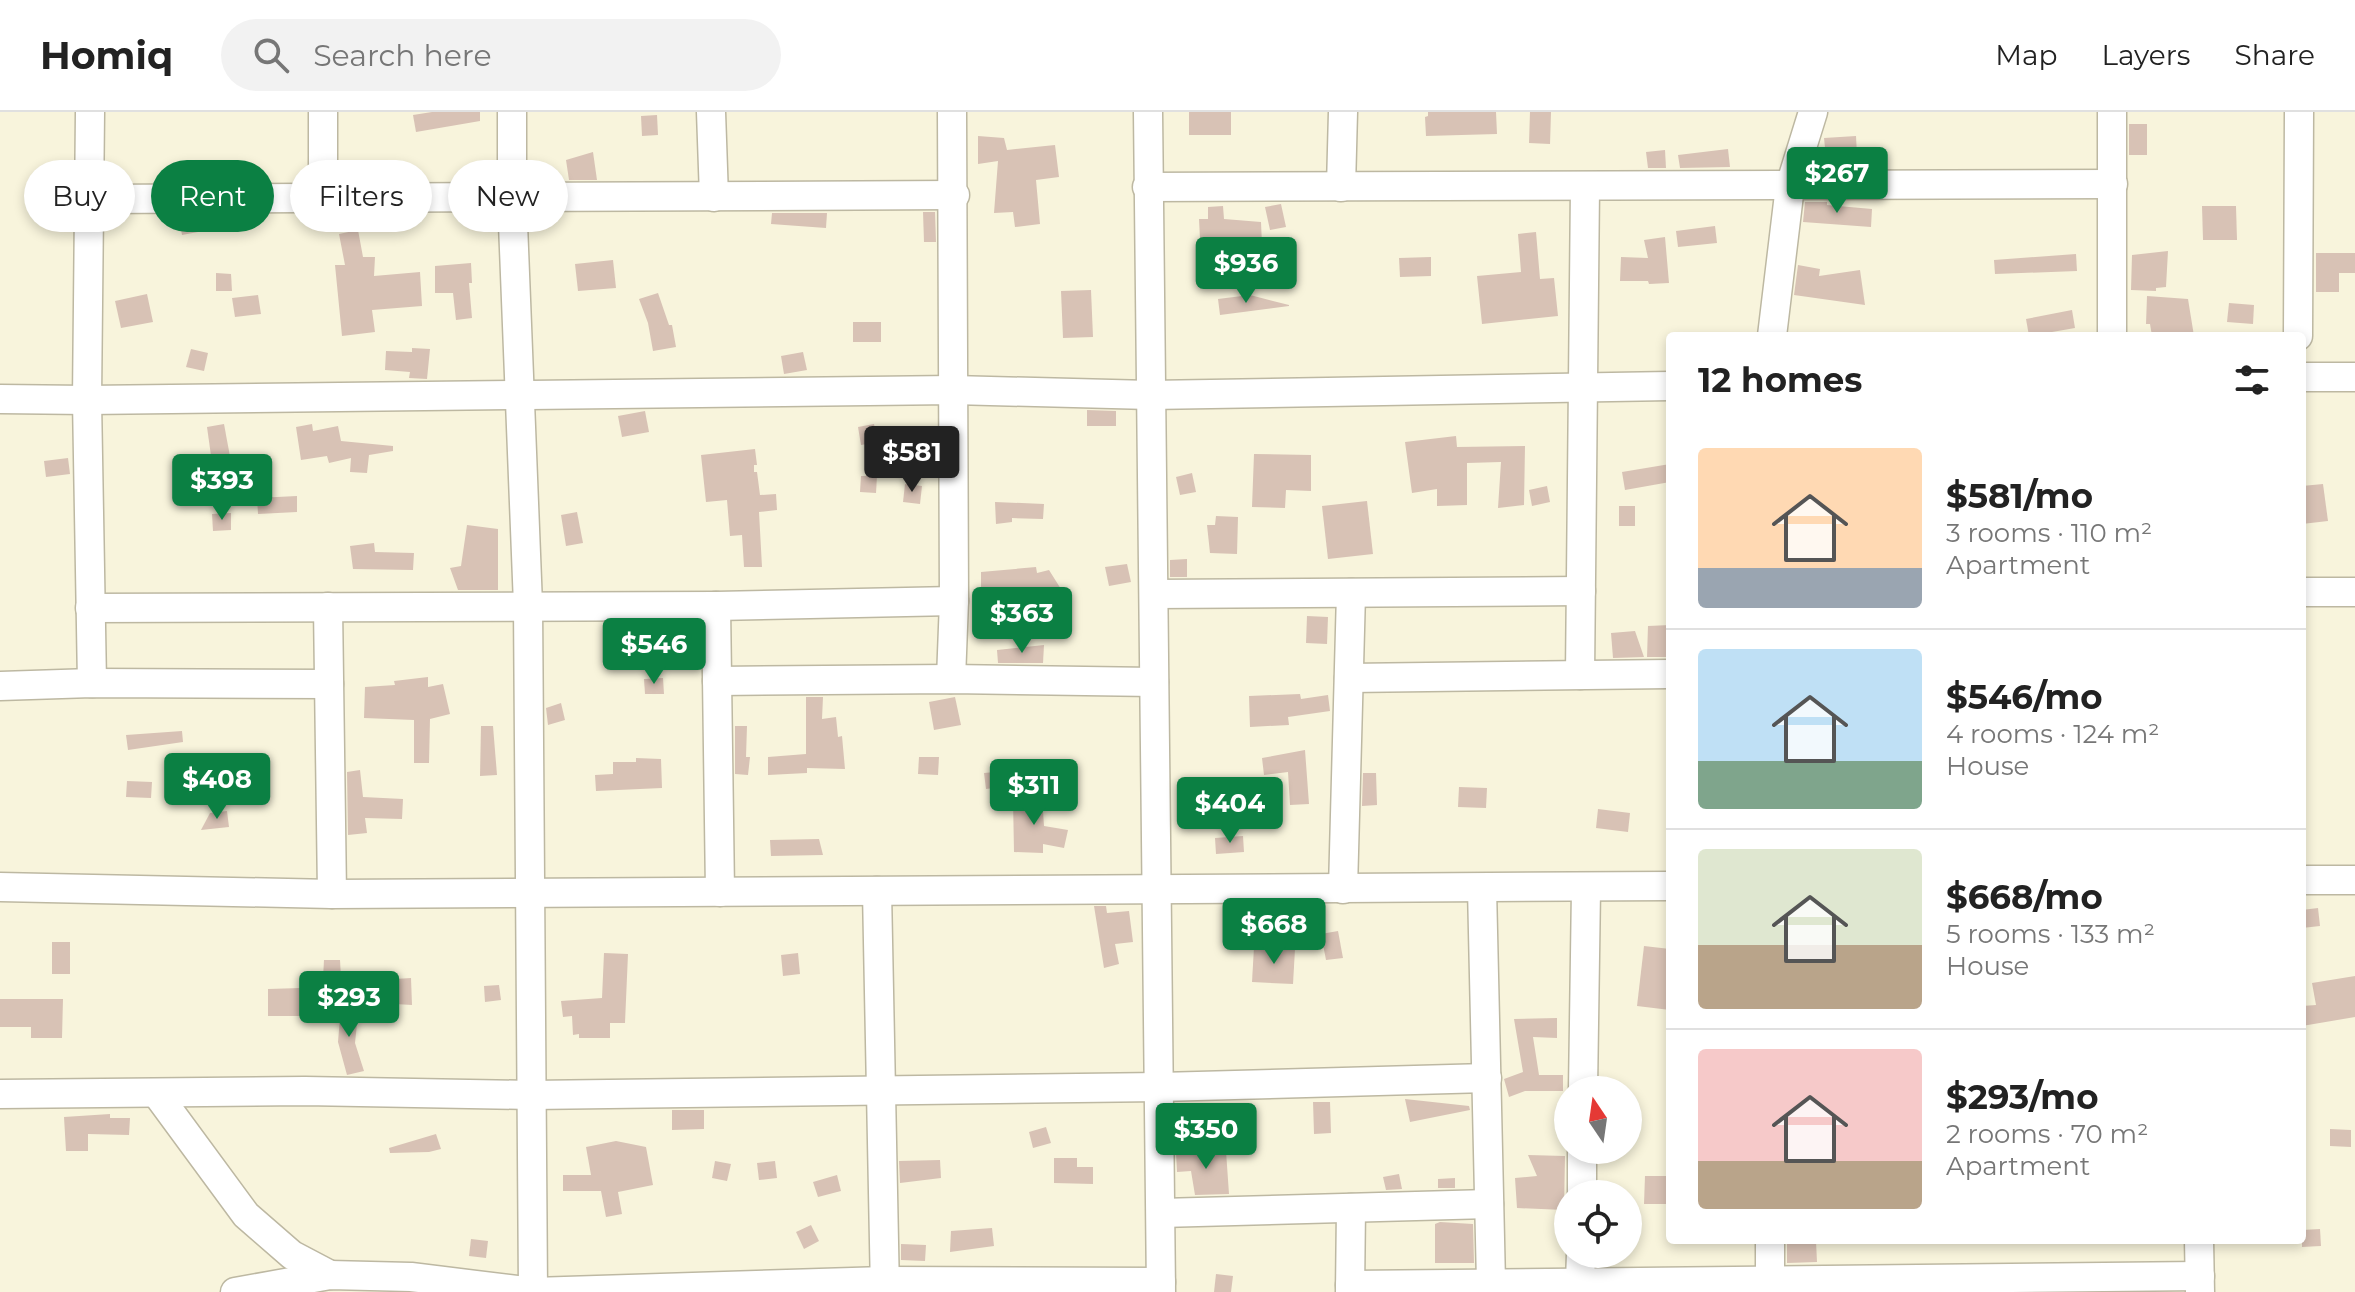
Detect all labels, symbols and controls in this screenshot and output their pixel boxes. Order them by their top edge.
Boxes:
search box [221,19,781,91]
text: Homiq [40,32,173,79]
icon: search [249,33,293,77]
text: Search here [313,37,492,74]
text: Map [1995,38,2058,72]
text: Layers [2102,38,2191,72]
text: Share [2235,38,2315,72]
pin: $267 [1790,147,1884,215]
text: $267 [1805,157,1869,189]
chip: Buy [24,160,135,232]
chip: Rent [151,160,274,232]
chip: Filters [290,160,432,232]
chip: New [448,160,568,232]
pin: $936 [1199,237,1293,305]
text: $936 [1214,247,1278,279]
icon: filters [2230,358,2274,402]
text: 12 homes [1698,359,1862,401]
pin: $581 [865,426,959,494]
text: $581 [882,436,942,468]
pin: $393 [175,454,269,522]
text: $393 [190,464,254,496]
text: $581/mo [1946,475,2093,517]
icon: home [1762,480,1858,576]
text: 3 rooms · 110 m² [1946,517,2152,549]
text: Apartment [1946,549,2090,581]
pin: $363 [975,587,1069,655]
text: $363 [990,597,1054,629]
pin: $546 [607,618,701,686]
text: $546 [621,628,687,660]
text: $546/mo [1946,676,2103,718]
icon: home [1762,681,1858,777]
text: 4 rooms · 124 m² [1946,718,2159,750]
text: House [1946,750,2029,782]
pin: $408 [170,753,264,821]
pin: $311 [987,759,1081,827]
text: $408 [182,763,252,795]
text: $311 [1008,769,1060,801]
pin: $404 [1183,777,1277,845]
text: $404 [1195,787,1265,819]
text: $668/mo [1946,876,2103,918]
icon: home [1762,881,1858,977]
pin: $668 [1227,898,1321,966]
text: $668 [1241,908,1307,940]
text: 5 rooms · 133 m² [1946,918,2155,950]
text: House [1946,950,2029,982]
pin: $293 [302,971,396,1039]
text: $293 [317,981,381,1013]
north arrow [1554,1076,1642,1164]
map controls [1554,1076,1642,1268]
text: $293/mo [1946,1076,2098,1118]
icon: home [1762,1081,1858,1177]
pin: $350 [1159,1103,1253,1171]
text: $350 [1174,1113,1238,1145]
text: 2 rooms · 70 m² [1946,1118,2148,1150]
text: Apartment [1946,1150,2090,1182]
button: locate [1554,1180,1642,1268]

